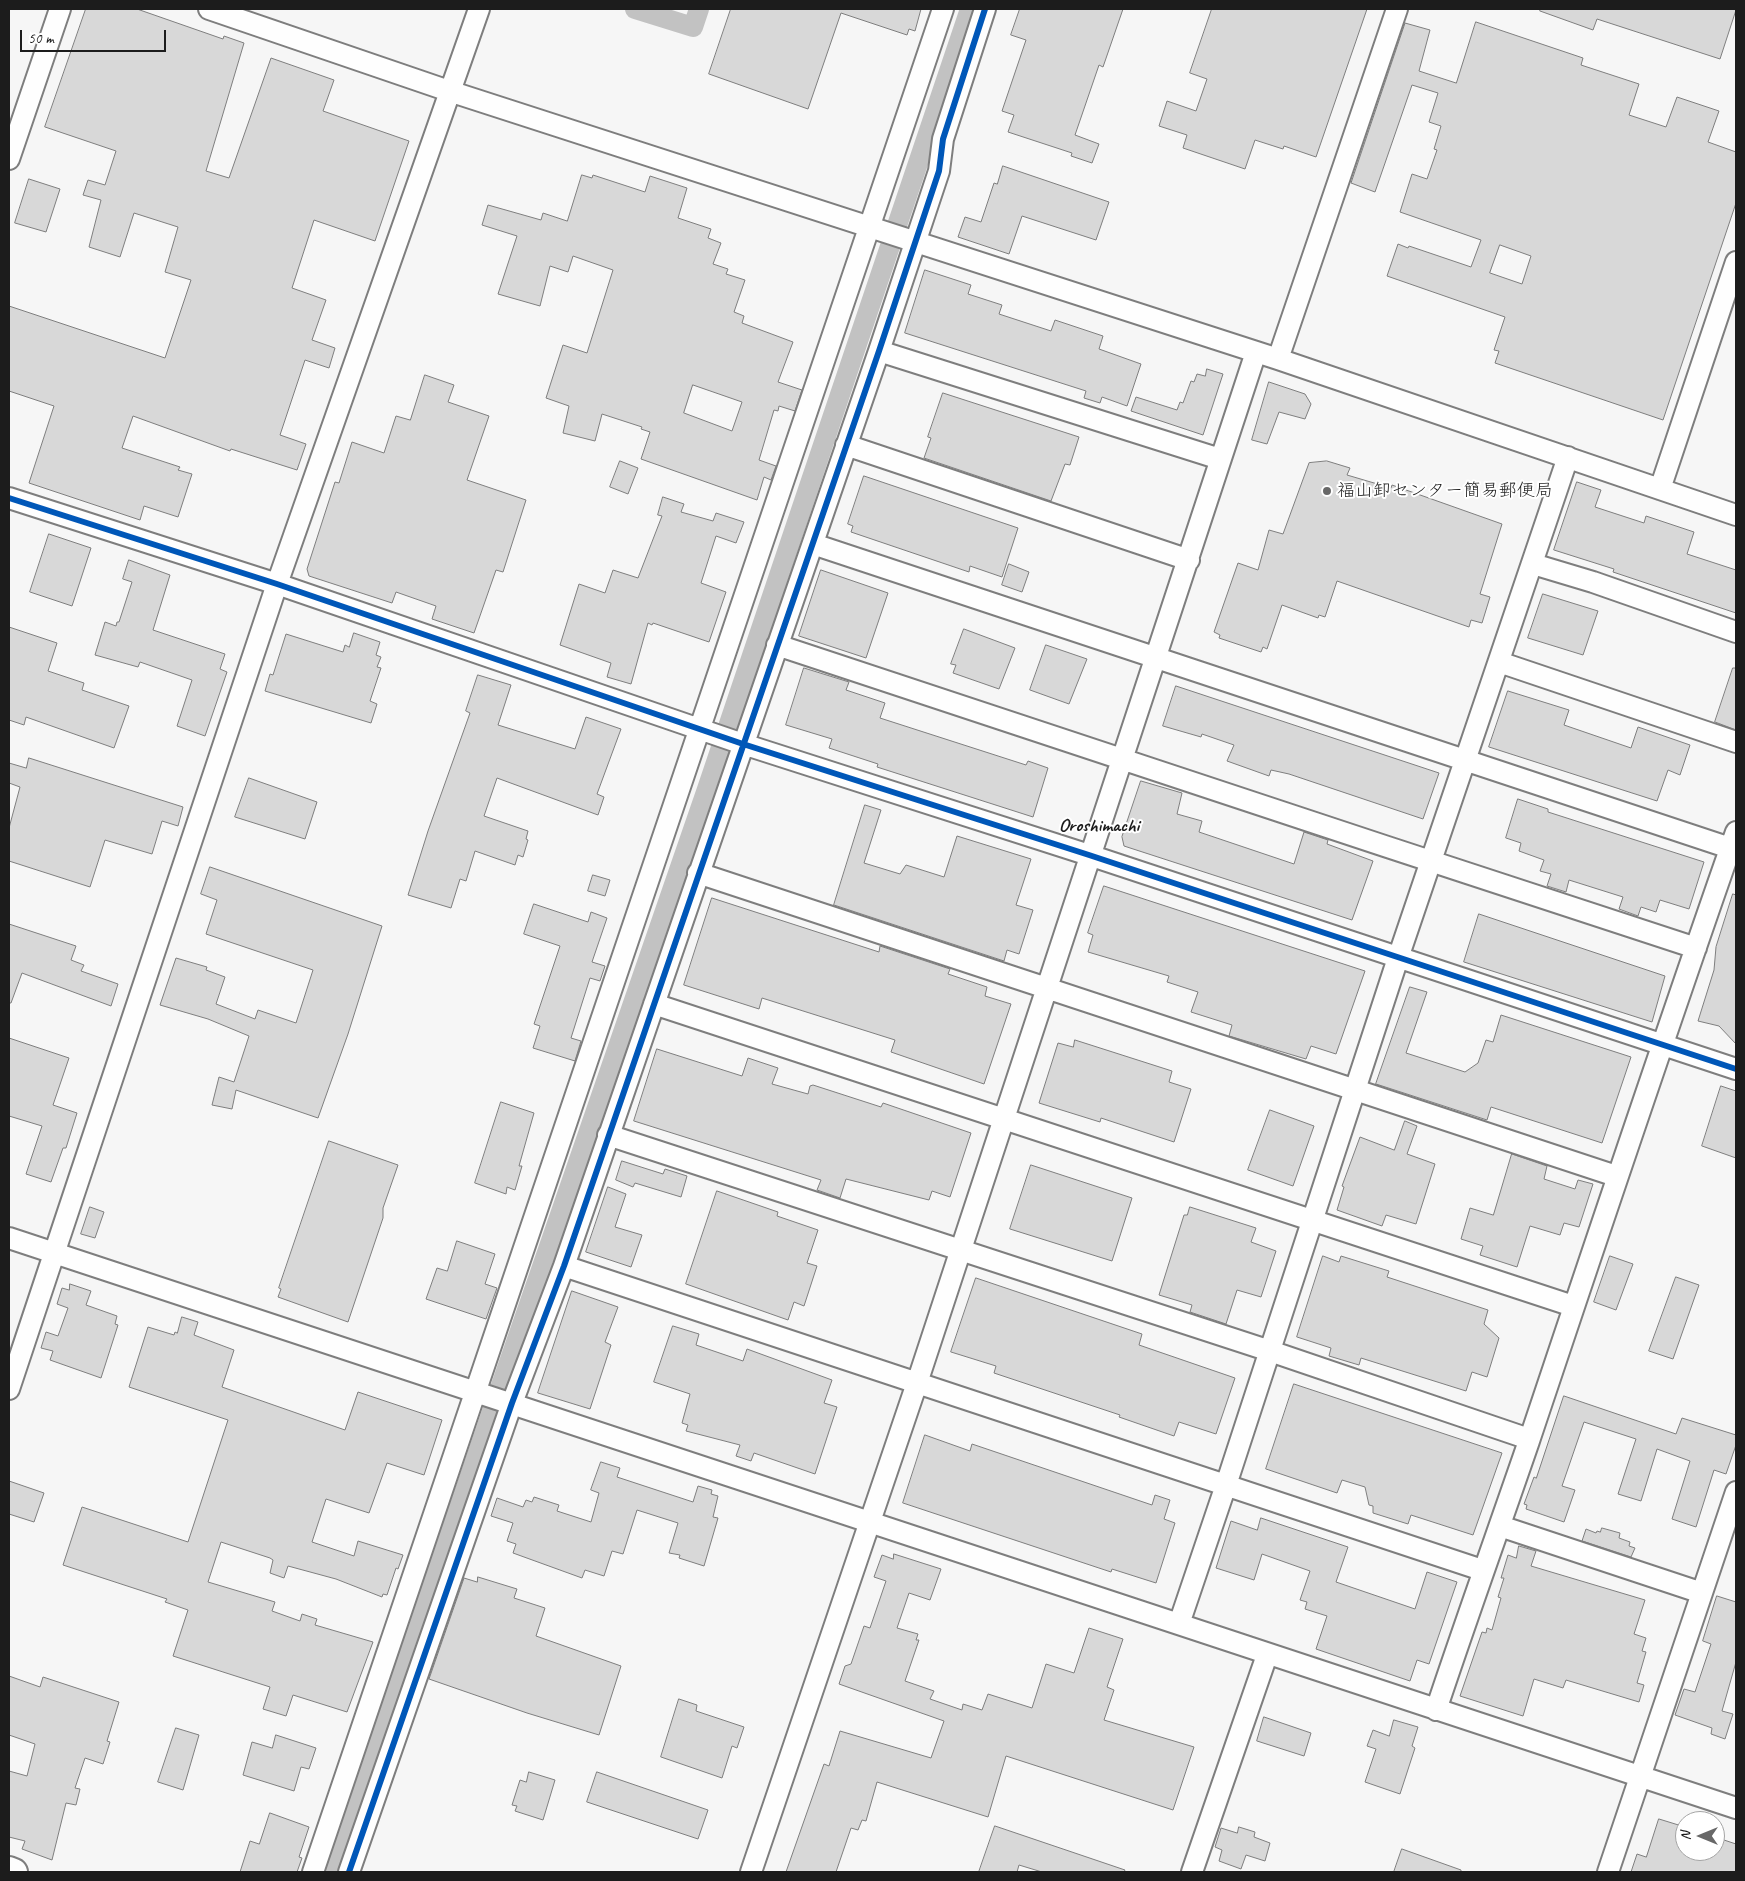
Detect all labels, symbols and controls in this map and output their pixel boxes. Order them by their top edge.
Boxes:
scale bar [22,20,169,52]
text: 50 m [28,29,54,48]
place label: 福山卸センター簡易郵便局 [1337,480,1553,502]
marker: 福山卸センター簡易郵便局 [1321,485,1333,497]
district label: Oroshimachi [1059,815,1139,837]
north arrow [1675,1811,1725,1861]
text: N [1677,1832,1694,1840]

